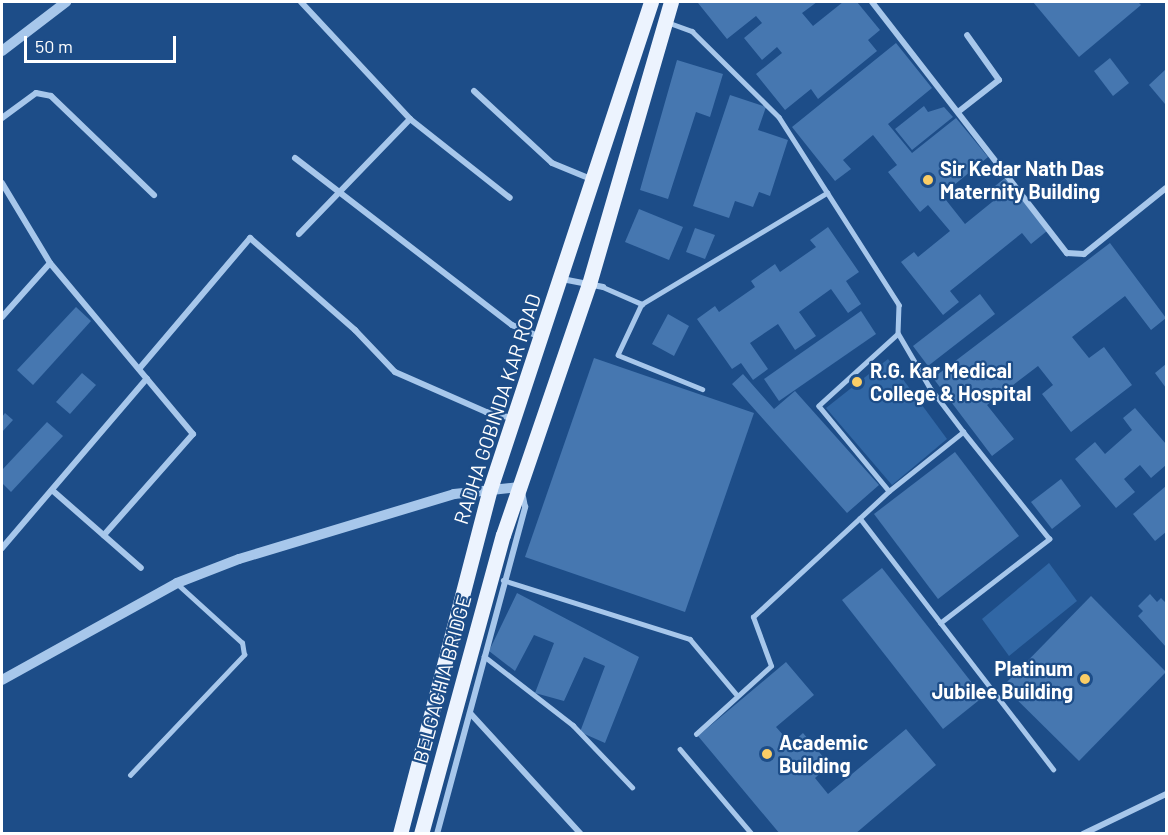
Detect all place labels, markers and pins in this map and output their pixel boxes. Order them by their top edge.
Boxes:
place label: Sir Kedar Nath Das Maternity Building [940,156,1104,203]
marker: Sir Kedar Nath Das Maternity Building [921,173,935,187]
place label: R.G. Kar Medical College & Hospital [870,358,1031,405]
marker: R.G. Kar Medical College & Hospital [848,373,866,391]
place label: Platinum Jubilee Building [932,656,1073,703]
marker: Platinum Jubilee Building [1078,672,1092,686]
place label: Academic Building [779,730,868,777]
marker: Academic Building [760,747,774,761]

